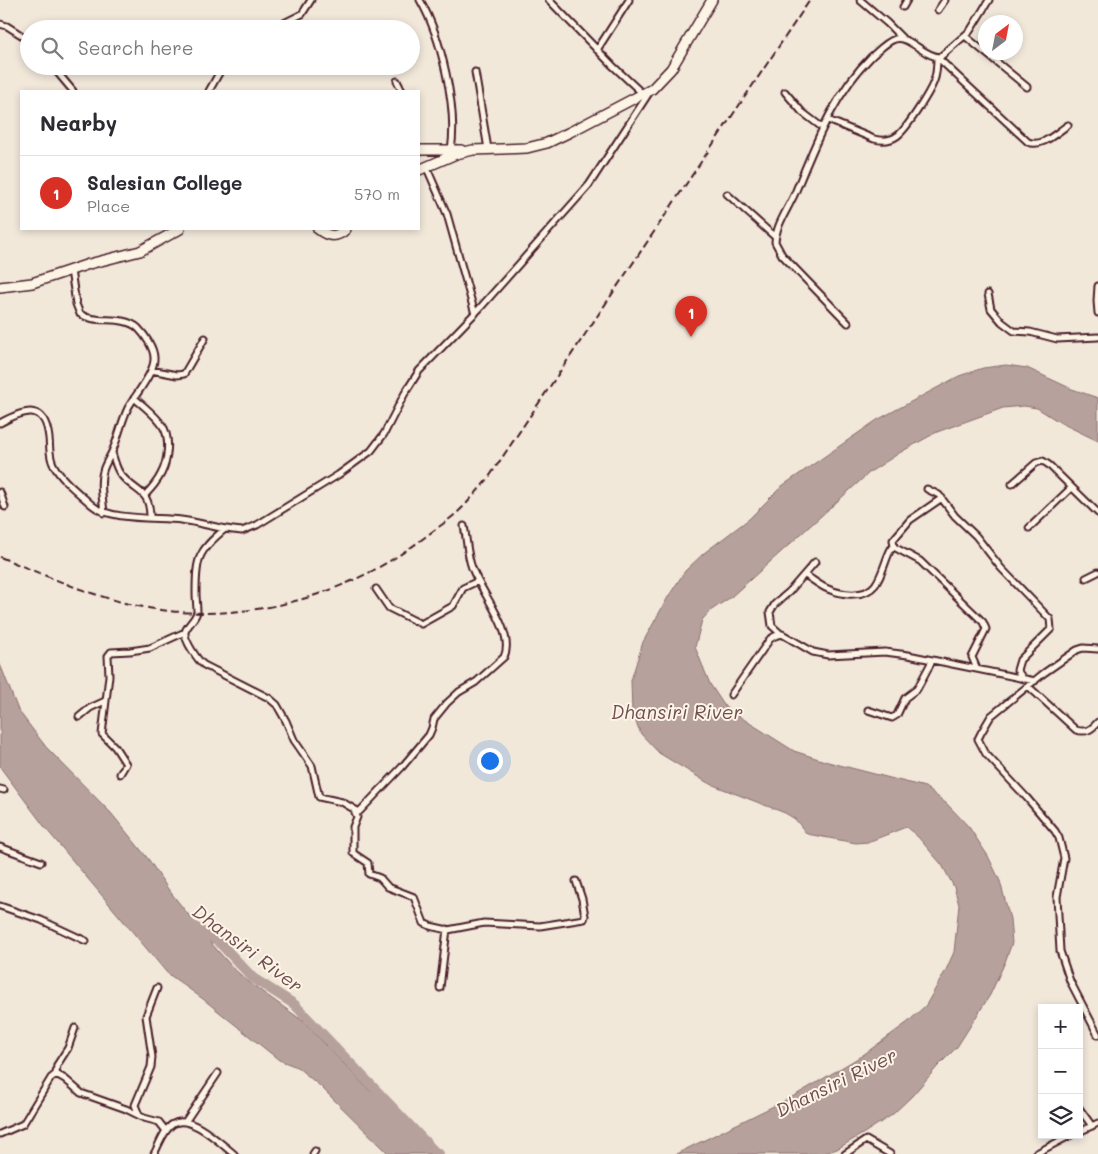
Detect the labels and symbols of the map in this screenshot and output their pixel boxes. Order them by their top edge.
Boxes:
north arrow [978,15,1023,60]
pin: 1 [675,296,707,337]
water label: Dhansiri River [611,699,743,724]
your location [477,748,503,774]
water label: Dhansiri River [188,898,308,998]
water label: Dhansiri River [771,1042,901,1122]

